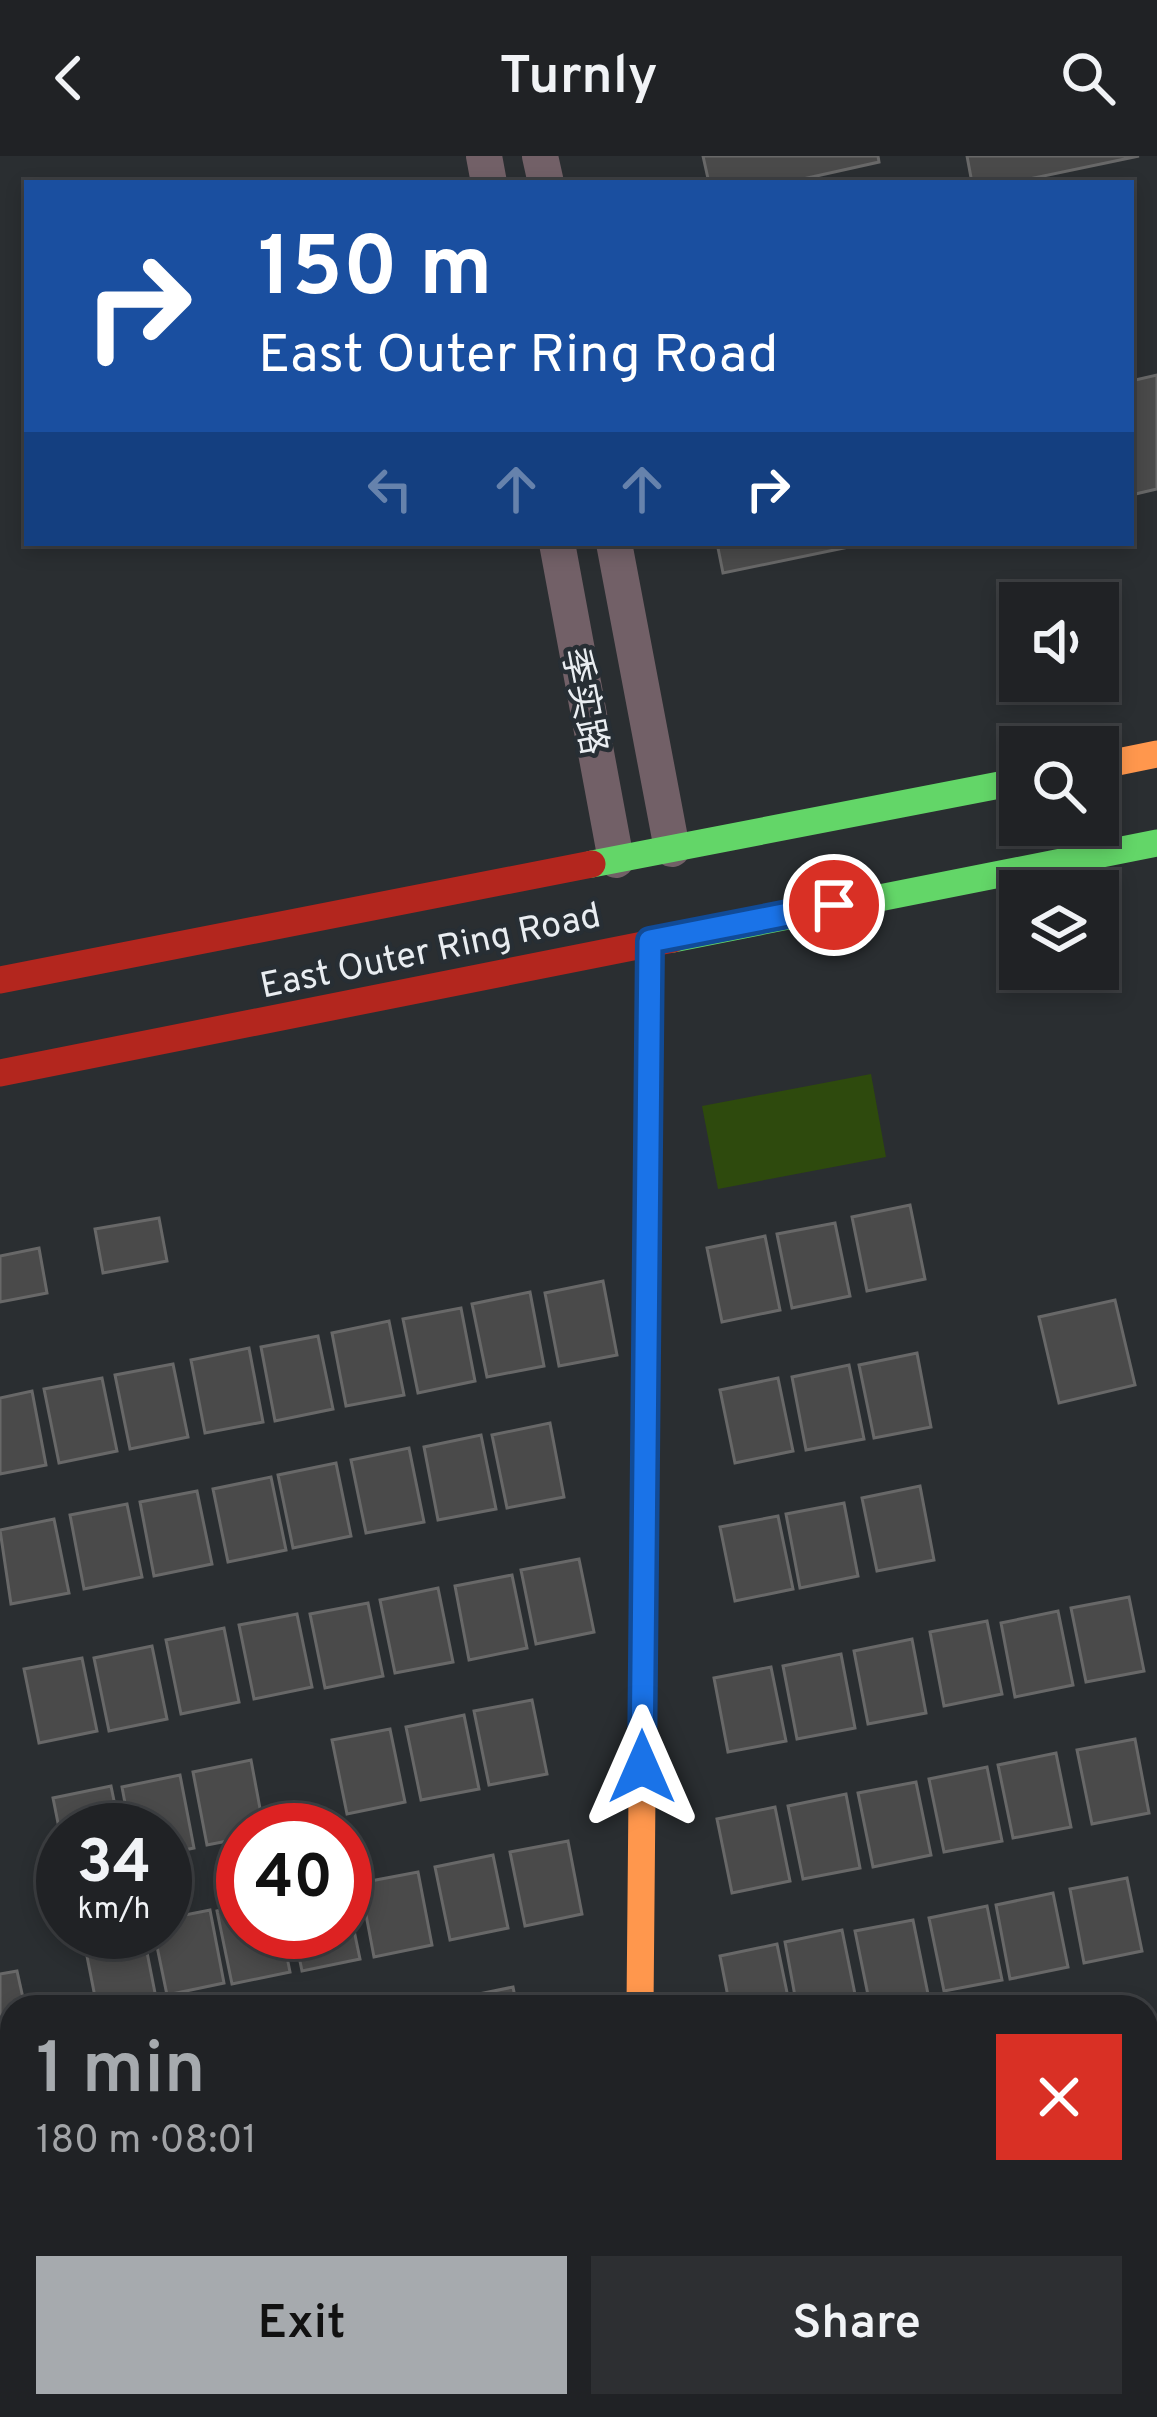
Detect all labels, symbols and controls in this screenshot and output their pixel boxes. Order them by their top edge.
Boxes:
text: Turnly [499,44,658,113]
icon: back [36,45,102,111]
icon: search [1055,45,1121,111]
text: 150 m [258,219,493,325]
icon: right [60,228,216,384]
text: East Outer Ring Road [258,323,778,392]
icon: left [357,456,423,522]
icon: ahead [483,456,549,522]
icon: ahead [609,456,675,522]
icon: right [735,456,801,522]
map controls [999,582,1119,990]
button: sound [999,582,1119,702]
street label: 季实路 [549,644,615,759]
button: search [999,726,1119,846]
pin [783,854,885,956]
button: layers [999,870,1119,990]
icon: arrive [801,872,867,938]
street label: East Outer Ring Road [256,894,605,1011]
position arrow [579,1704,705,1830]
speed limit sign: 40 [216,1803,372,1959]
text: 34 [77,1828,151,1904]
text: km/h [78,1892,150,1929]
text: 1 min [36,2027,206,2119]
button: close [996,2034,1122,2160]
text: 180 m · 08:01 [36,2118,257,2167]
button: Exit [36,2256,567,2394]
button: Share [591,2256,1122,2394]

